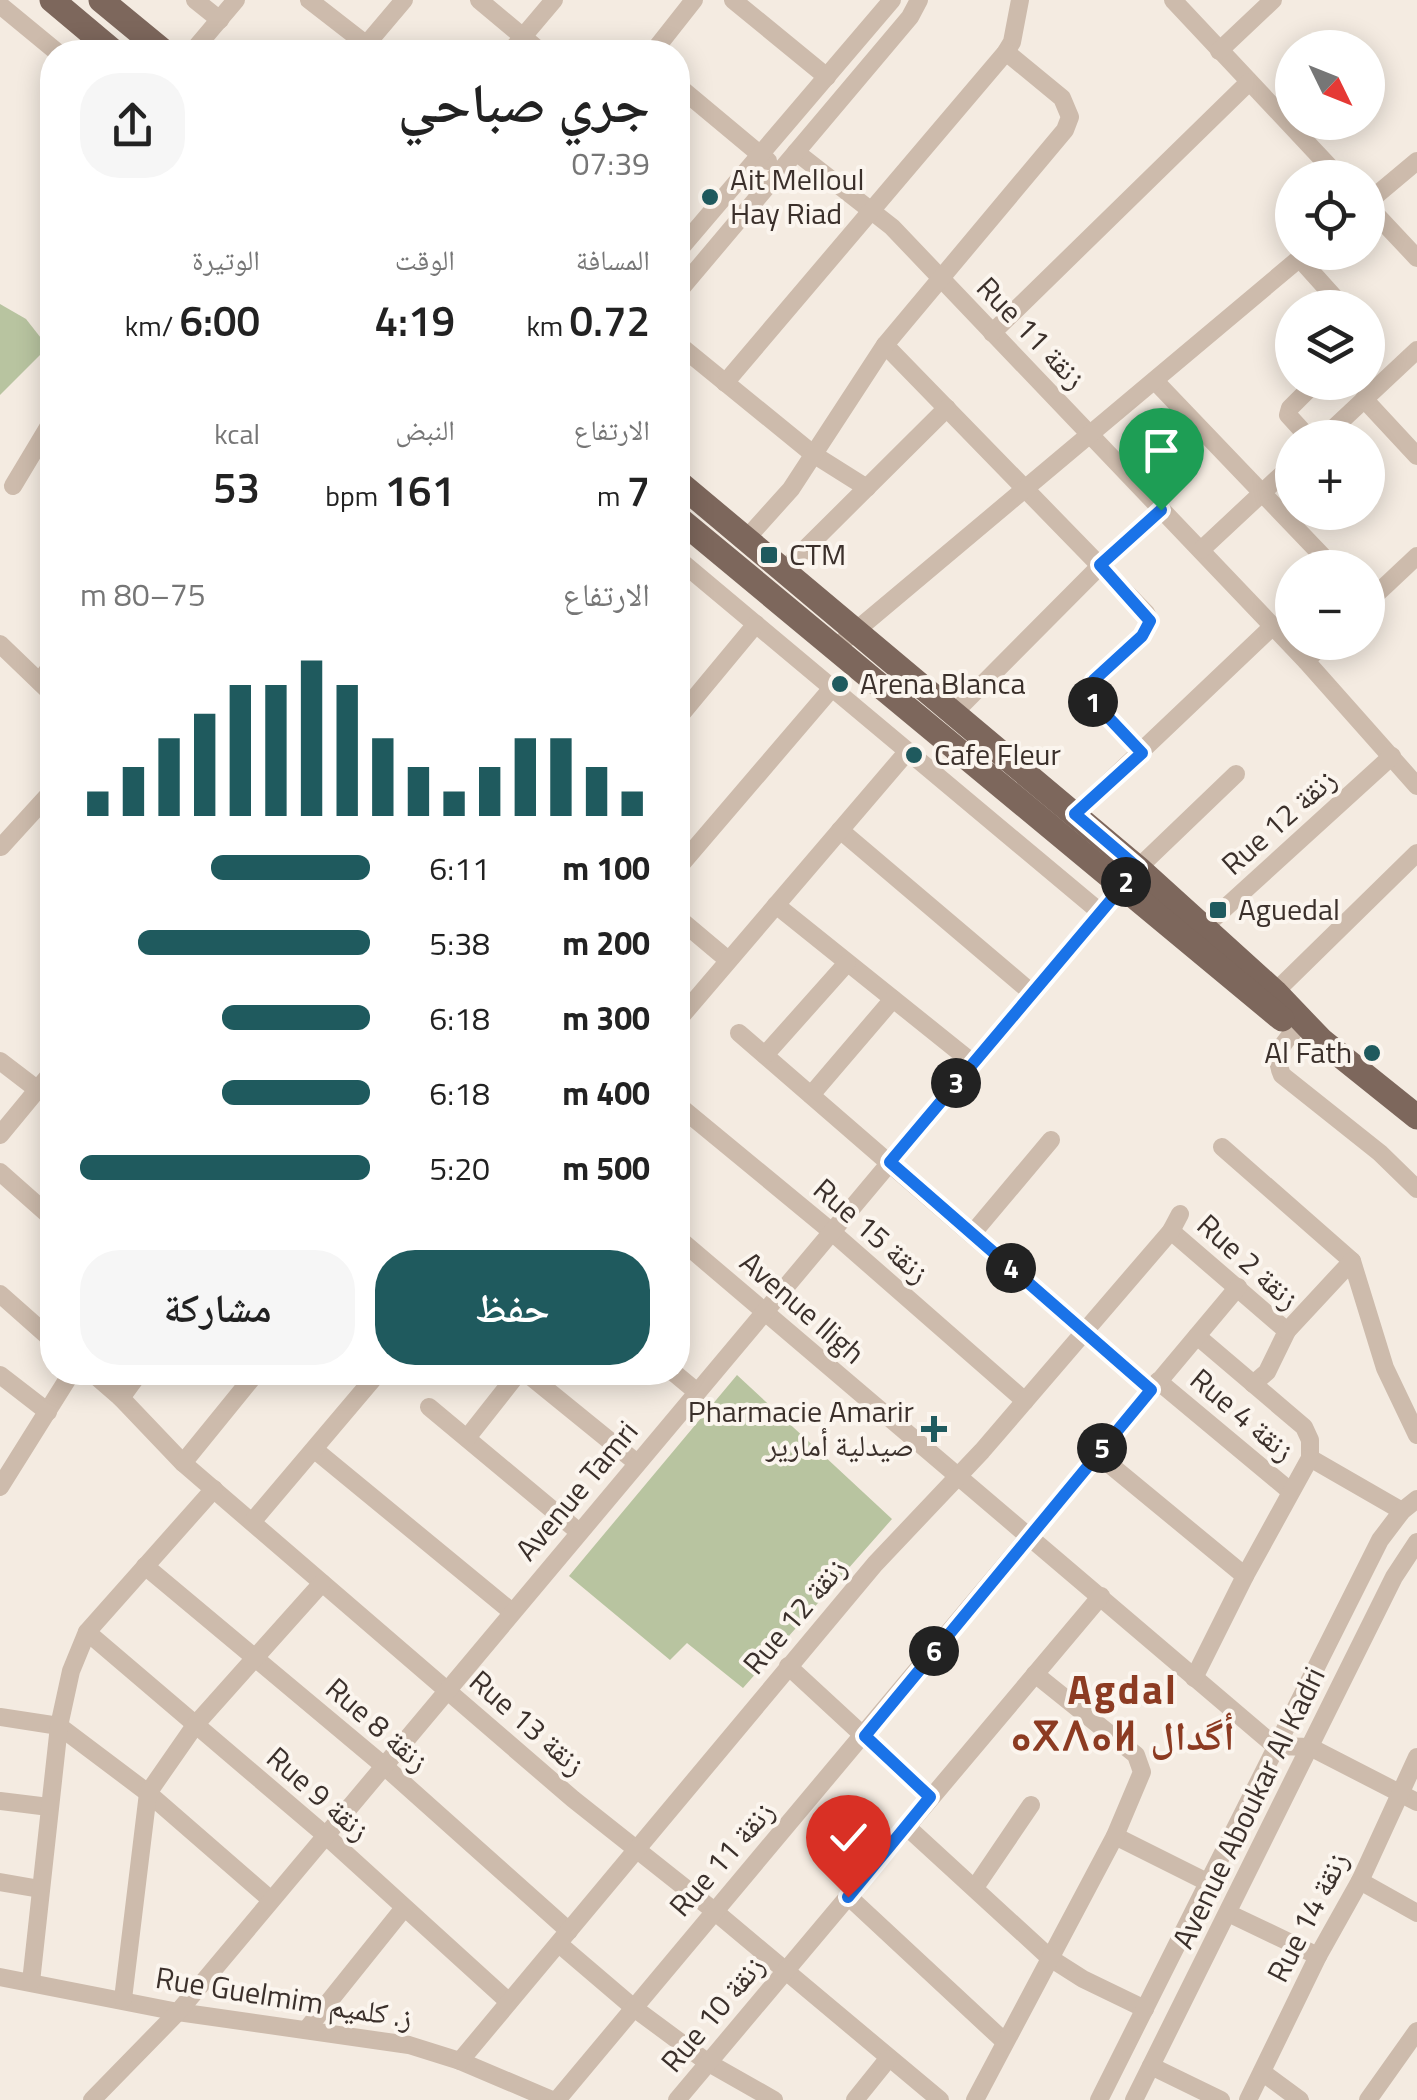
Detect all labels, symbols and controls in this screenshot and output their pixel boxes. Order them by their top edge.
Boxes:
north arrow [1275,30,1385,140]
map controls [1275,30,1385,660]
text: جري صباحي [398,60,650,143]
button: share [80,73,185,178]
text: 07:39 [571,139,650,187]
place label: Ait Melloul Hay Riad [730,156,864,236]
button: locate [1275,160,1385,270]
marker: Ait Melloul Hay Riad [699,186,721,208]
text: الوتيرة [192,238,260,281]
text: الوقت [395,238,455,281]
text: المسافة [576,238,650,281]
street label: Rue 11 زنقة [966,266,1097,399]
text: 6:00 [179,288,260,352]
text: 4:19 [374,288,455,352]
text: 0.72 [569,288,650,352]
button: layers [1275,290,1385,400]
text: /km [125,304,179,347]
text: km [526,304,569,347]
text: النبض [395,408,455,451]
text: الارتفاع [574,408,650,451]
pin [1119,408,1204,511]
text: kcal [214,412,260,455]
button: + [1275,420,1385,530]
icon: arrive [1134,423,1189,478]
text: 53 [213,455,260,519]
text: 161 [384,458,455,522]
text: 7 [626,458,650,522]
text: bpm [325,474,384,517]
text: m [597,474,626,517]
place label: CTM [789,531,846,577]
marker: CTM [758,544,780,566]
button: − [1275,550,1385,660]
text: 75–80 m [80,570,206,618]
text: الارتفاع [563,570,650,618]
place label: Arena Blanca [860,660,1026,706]
marker: Arena Blanca [829,673,851,695]
pin: 1 [1068,677,1118,727]
text: 1 [1085,680,1101,723]
place label: Cafe Fleur [934,731,1061,777]
marker: Cafe Fleur [903,744,925,766]
street label: Rue 12 زنقة [1210,757,1346,886]
text: 6:11 [429,844,490,892]
text: 100 m [562,844,650,892]
pin: 2 [1101,857,1151,907]
text: 2 [1118,860,1134,903]
place label: Aguedal [1238,886,1340,932]
marker: Aguedal [1207,899,1229,921]
text: 5:38 [429,919,490,967]
text: 200 m [562,919,650,967]
text: 6:18 [429,994,490,1042]
text: 300 m [562,994,650,1042]
place label: Al Fath [1264,1029,1352,1075]
marker: Al Fath [1361,1042,1383,1064]
pin: 3 [931,1058,981,1108]
text: 3 [948,1061,964,1104]
text: 6:18 [429,1069,490,1117]
text: 400 m [562,1069,650,1117]
text: 5:20 [429,1144,490,1192]
text: 500 m [562,1144,650,1192]
street label: Rue 15 زنقة [803,1167,940,1294]
street label: Rue 2 زنقة [1187,1203,1310,1320]
street label: Avenue Iligh [730,1240,875,1375]
pin: 4 [986,1243,1036,1293]
text: 4 [1003,1246,1019,1289]
button: مشاركة [80,1250,355,1365]
button: حفظ [375,1250,650,1365]
street label: Rue 4 زنقة [1180,1357,1305,1472]
place label: Pharmacie Amarir صيدلية أمارير [688,1388,914,1468]
street label: Avenue Tamri [504,1410,649,1570]
marker: Pharmacie Amarir صيدلية أمارير [923,1418,945,1440]
pin: 5 [1077,1423,1127,1473]
text: 5 [1094,1426,1110,1469]
street label: Rue 12 زنقة [731,1546,857,1684]
pin: 6 [909,1626,959,1676]
text: 6 [926,1629,942,1672]
street label: Rue 13 زنقة [459,1659,596,1786]
district label: Agdal ⴰⴳⴷⴰⵍ أگدال [1011,1659,1235,1766]
street label: Avenue Aboukar Al Kadri [1160,1659,1336,1956]
street label: Rue 8 زنقة [316,1666,440,1782]
street label: Rue 9 زنقة [257,1735,381,1851]
street label: Rue 11 زنقة [658,1790,785,1927]
pin [806,1795,891,1898]
icon: check [821,1810,876,1865]
street label: Rue 14 زنقة [1255,1843,1360,1990]
street label: Rue 10 زنقة [649,1944,775,2082]
street label: Rue Guelmim ز. كلميم [152,1954,416,2040]

